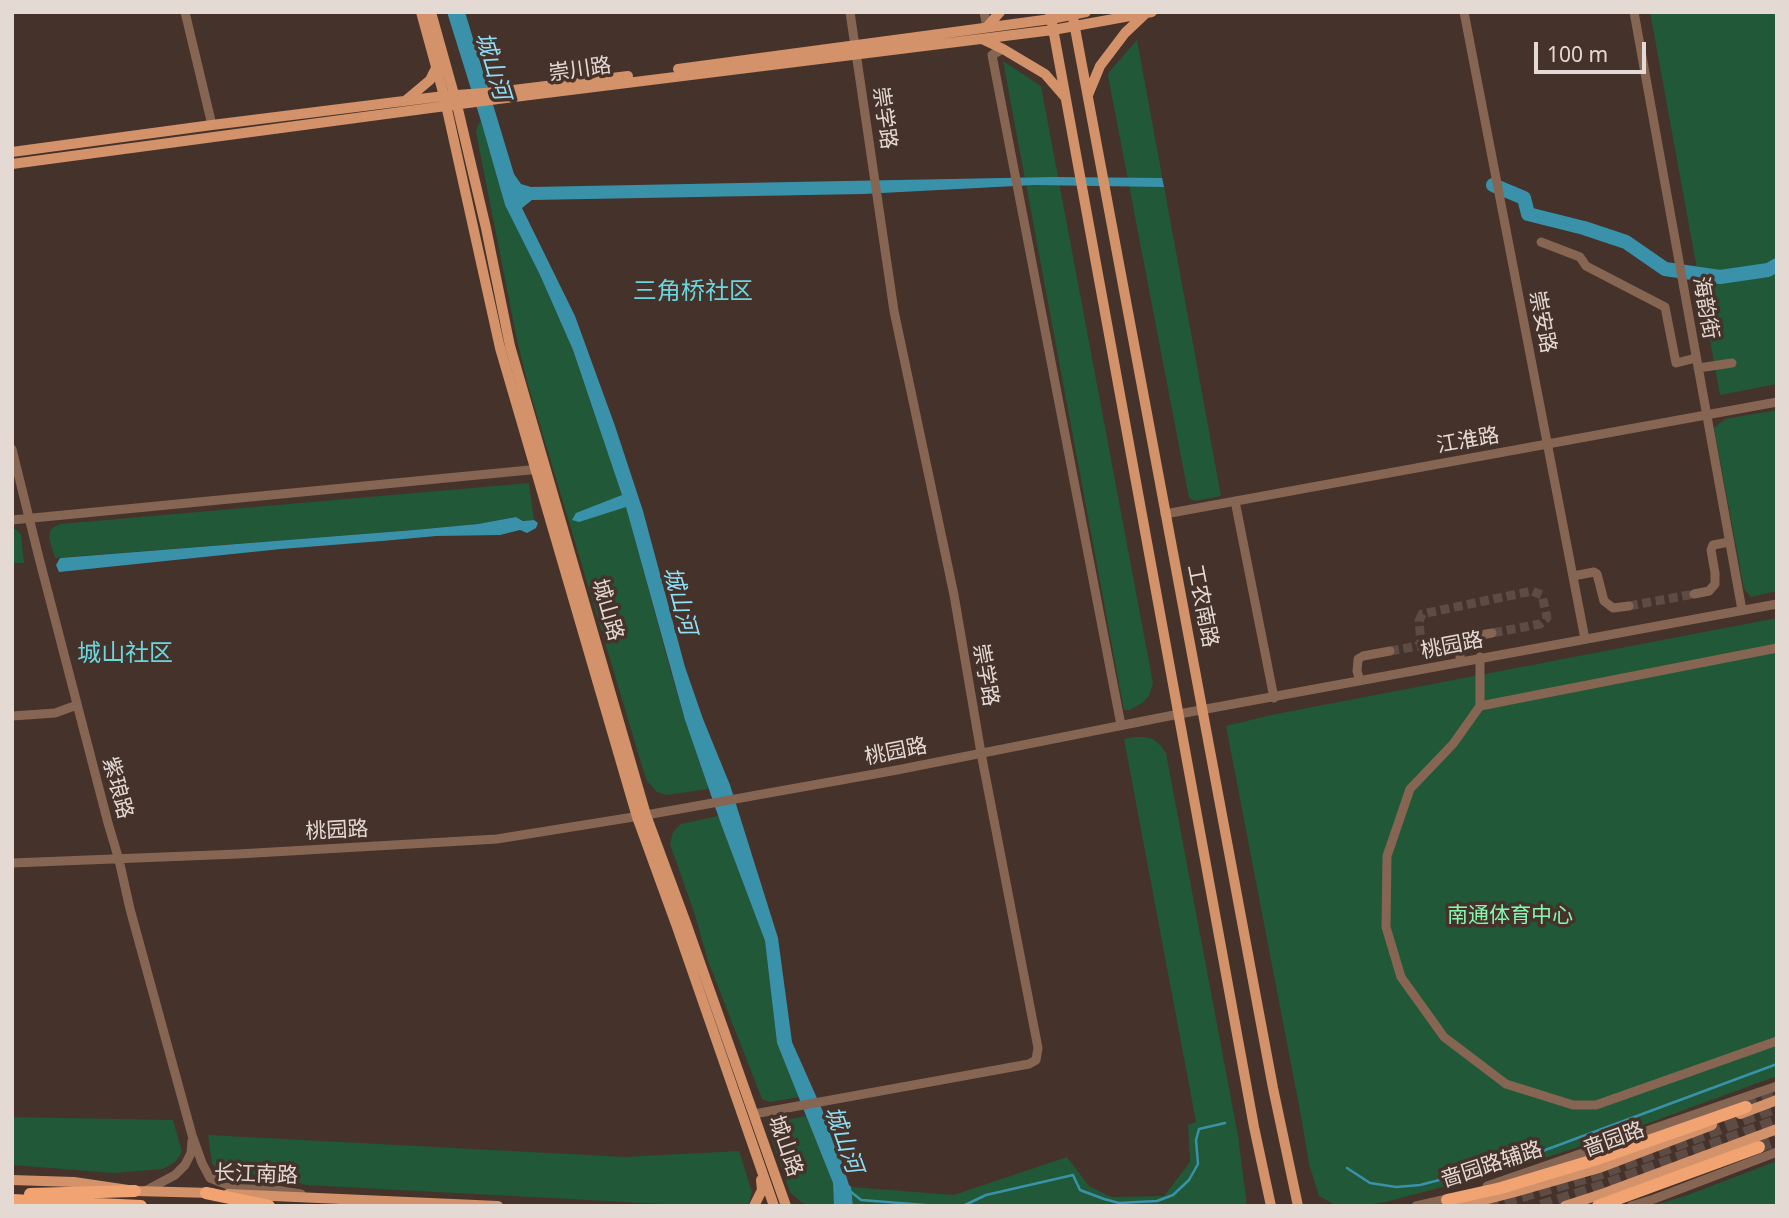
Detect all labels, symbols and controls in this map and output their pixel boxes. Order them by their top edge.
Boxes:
scale bar [1537,28,1649,72]
water label: 城山河 [469,29,515,103]
text: 100 m [1547,40,1608,68]
street label: 崇川路 [547,53,613,87]
street label: 崇学路 [867,85,901,151]
street label: 海韵街 [1687,275,1723,341]
district label: 三角桥社区 [633,278,753,306]
street label: 崇安路 [1524,289,1560,355]
street label: 江淮路 [1435,423,1501,459]
street label: 工农南路 [1182,562,1222,650]
water label: 城山河 [657,564,701,638]
street label: 城山路 [586,576,628,644]
street label: 桃园路 [1419,628,1485,664]
district label: 城山社区 [77,640,173,668]
street label: 崇学路 [967,642,1003,708]
street label: 桃园路 [863,734,929,770]
street label: 紫琅路 [97,754,137,822]
street label: 桃园路 [305,817,369,845]
park label: 南通体育中心 [1447,903,1573,929]
water label: 城山河 [818,1103,868,1177]
street label: 城山路 [763,1112,807,1180]
street label: 啬园路 [1580,1117,1648,1163]
street label: 啬园路辅路 [1438,1137,1546,1193]
street label: 长江南路 [214,1161,298,1189]

